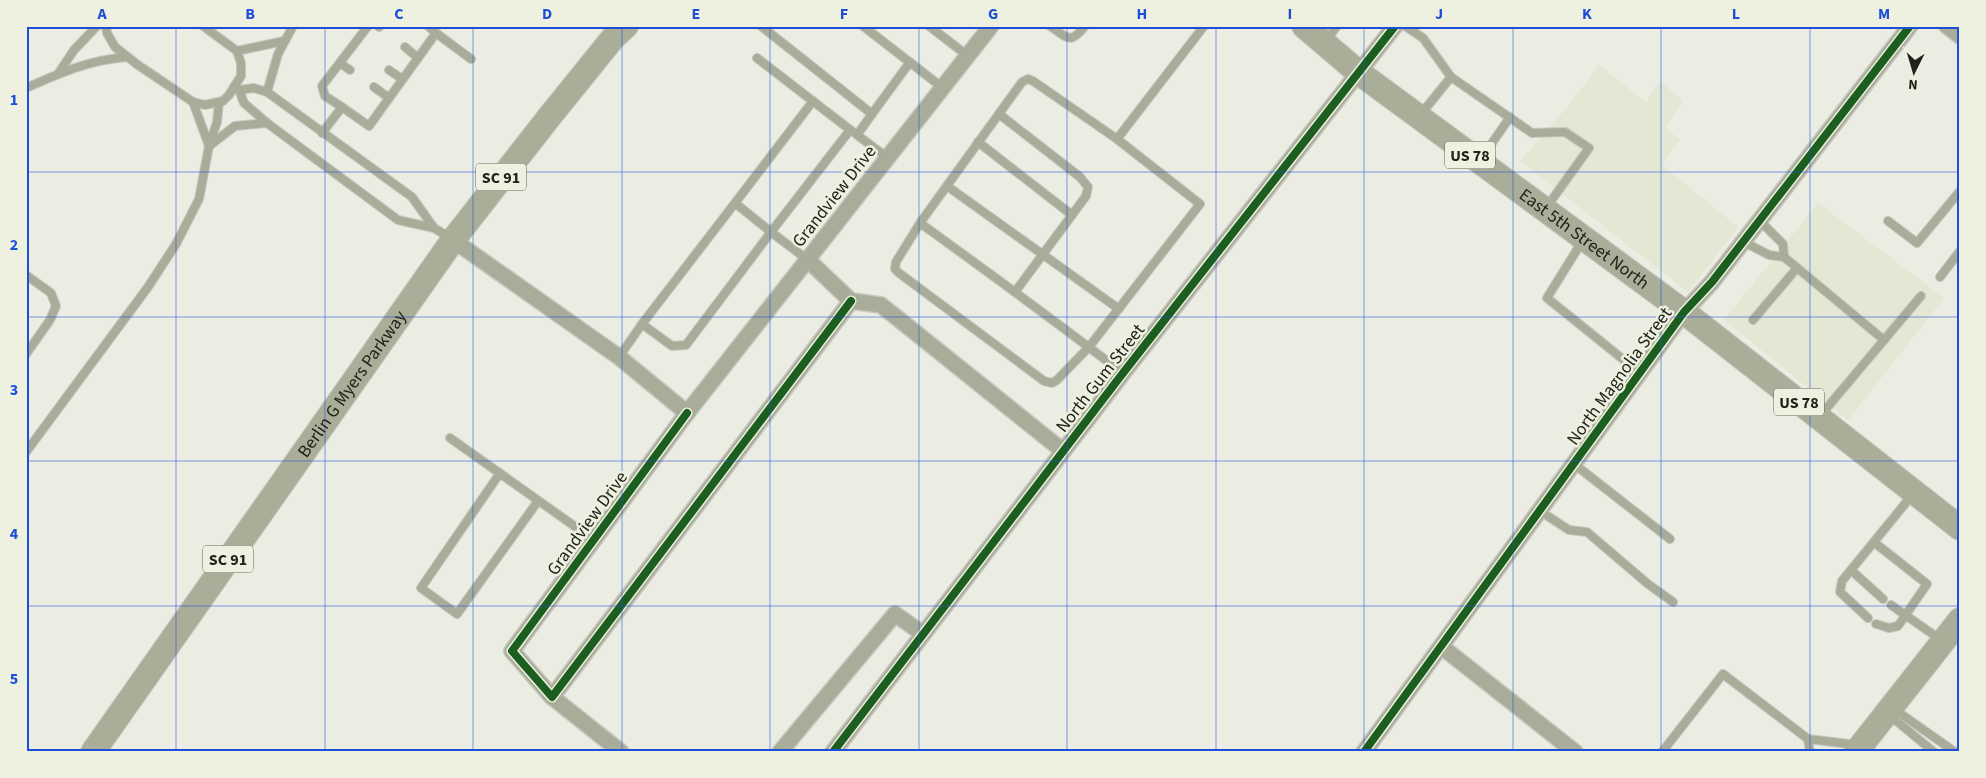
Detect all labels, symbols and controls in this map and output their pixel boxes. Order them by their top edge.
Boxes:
text: A [96,3,107,25]
text: B [245,3,255,25]
text: C [394,3,404,25]
text: D [542,3,552,25]
text: E [692,3,700,25]
text: F [840,3,848,25]
text: G [988,3,998,25]
text: H [1137,3,1147,25]
text: I [1288,3,1292,25]
text: J [1435,3,1443,25]
text: K [1582,3,1592,25]
text: L [1732,3,1740,25]
text: M [1878,3,1890,25]
north arrow [1888,48,1938,98]
text: N [1907,74,1918,94]
text: 1 [10,89,18,111]
street label: Grandview Drive [787,140,882,253]
road number: US 78 [1445,142,1495,168]
road number: SC 91 [476,163,526,190]
street label: East 5th Street North [1514,183,1654,295]
text: 2 [10,234,18,256]
street label: North Magnolia Street [1561,302,1678,450]
street label: Berlin G Myers Parkway [292,305,413,463]
street label: North Gum Street [1050,319,1151,438]
text: 3 [10,379,18,401]
road number: US 78 [1774,388,1824,416]
street label: Grandview Drive [541,466,634,580]
text: 4 [10,523,19,545]
road number: SC 91 [203,546,253,572]
text: 5 [10,668,18,690]

